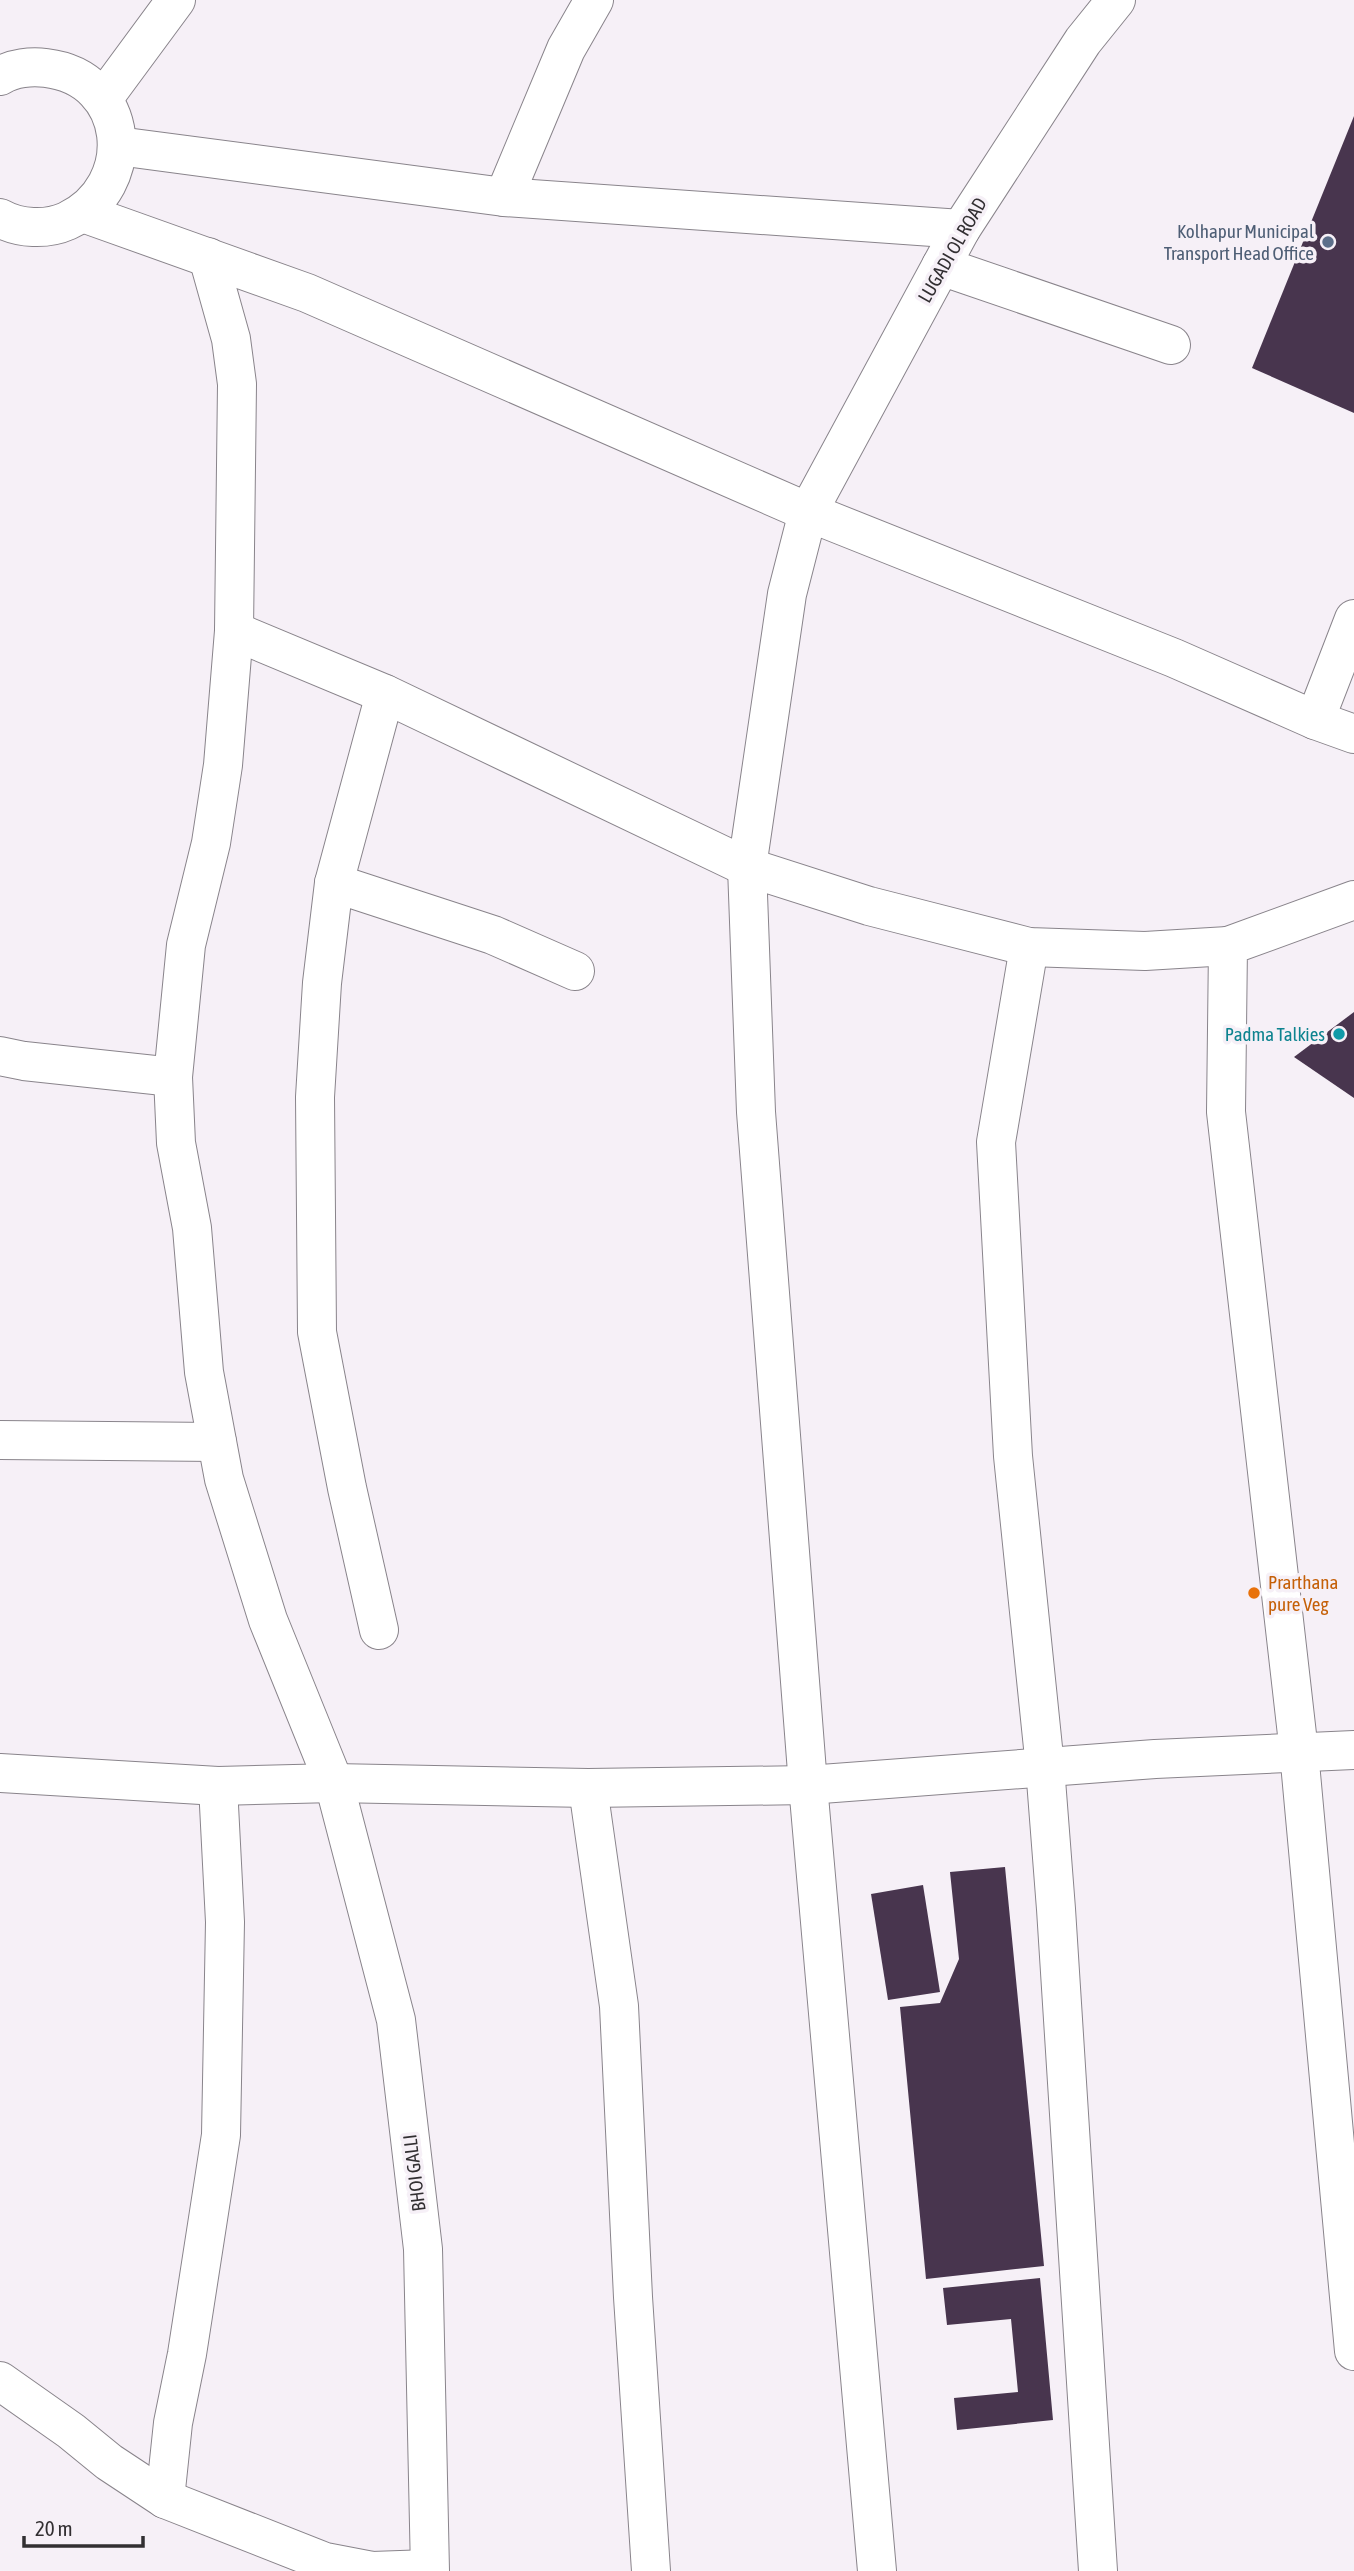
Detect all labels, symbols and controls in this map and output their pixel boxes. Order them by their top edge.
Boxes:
street label: LUGADI OL ROAD [913,194,991,306]
place label: Kolhapur Municipal Transport Head Office [1164,220,1314,264]
marker: Kolhapur Municipal Transport Head Office [1320,234,1336,250]
place label: Padma Talkies [1225,1023,1325,1045]
marker: Padma Talkies [1331,1026,1347,1042]
place label: Prarthana pure Veg [1268,1571,1338,1615]
marker: Prarthana pure Veg [1246,1585,1262,1601]
street label: BHOI GALLI [398,2133,430,2213]
scale bar [24,2504,144,2548]
text: 20 m [35,2516,73,2540]

